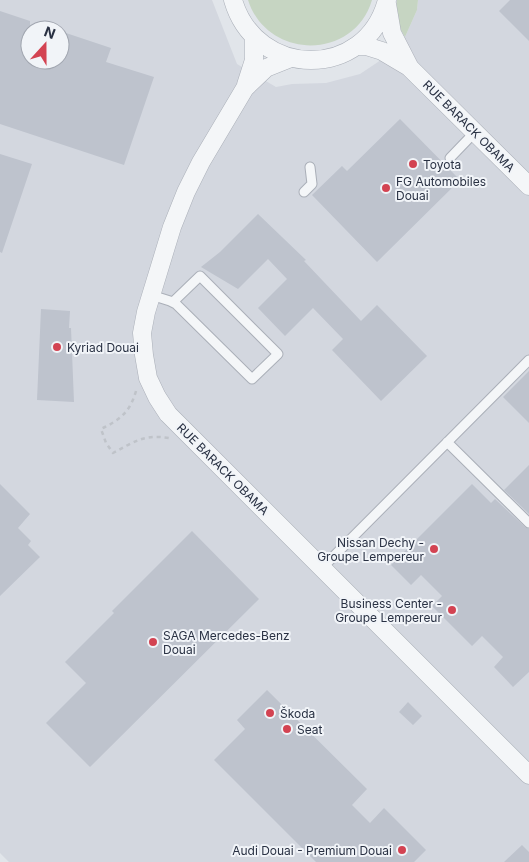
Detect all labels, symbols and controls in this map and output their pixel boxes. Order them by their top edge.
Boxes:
north arrow [20,20,70,70]
text: N [42,23,58,42]
street label: RUE BARACK OBAMA [420,77,518,175]
place label: Toyota [423,157,461,172]
marker: Toyota [407,158,419,170]
place label: FG Automobiles Douai [396,174,486,203]
marker: FG Automobiles Douai [380,182,392,194]
place label: Kyriad Douai [67,340,139,355]
marker: Kyriad Douai [51,341,63,353]
street label: RUE BARACK OBAMA [174,420,272,518]
place label: Nissan Dechy - Groupe Lempereur [317,535,424,564]
marker: Nissan Dechy - Groupe Lempereur [428,543,440,555]
place label: Business Center - Groupe Lempereur [335,596,442,625]
marker: Business Center - Groupe Lempereur [446,604,458,616]
place label: SAGA Mercedes-Benz Douai [163,628,290,657]
marker: SAGA Mercedes-Benz Douai [147,636,159,648]
place label: Škoda [280,706,315,721]
marker: Škoda [264,707,276,719]
place label: Seat [297,722,323,737]
marker: Seat [281,723,293,735]
place label: Audi Douai - Premium Douai [232,843,392,858]
marker: Audi Douai - Premium Douai [396,844,408,856]

